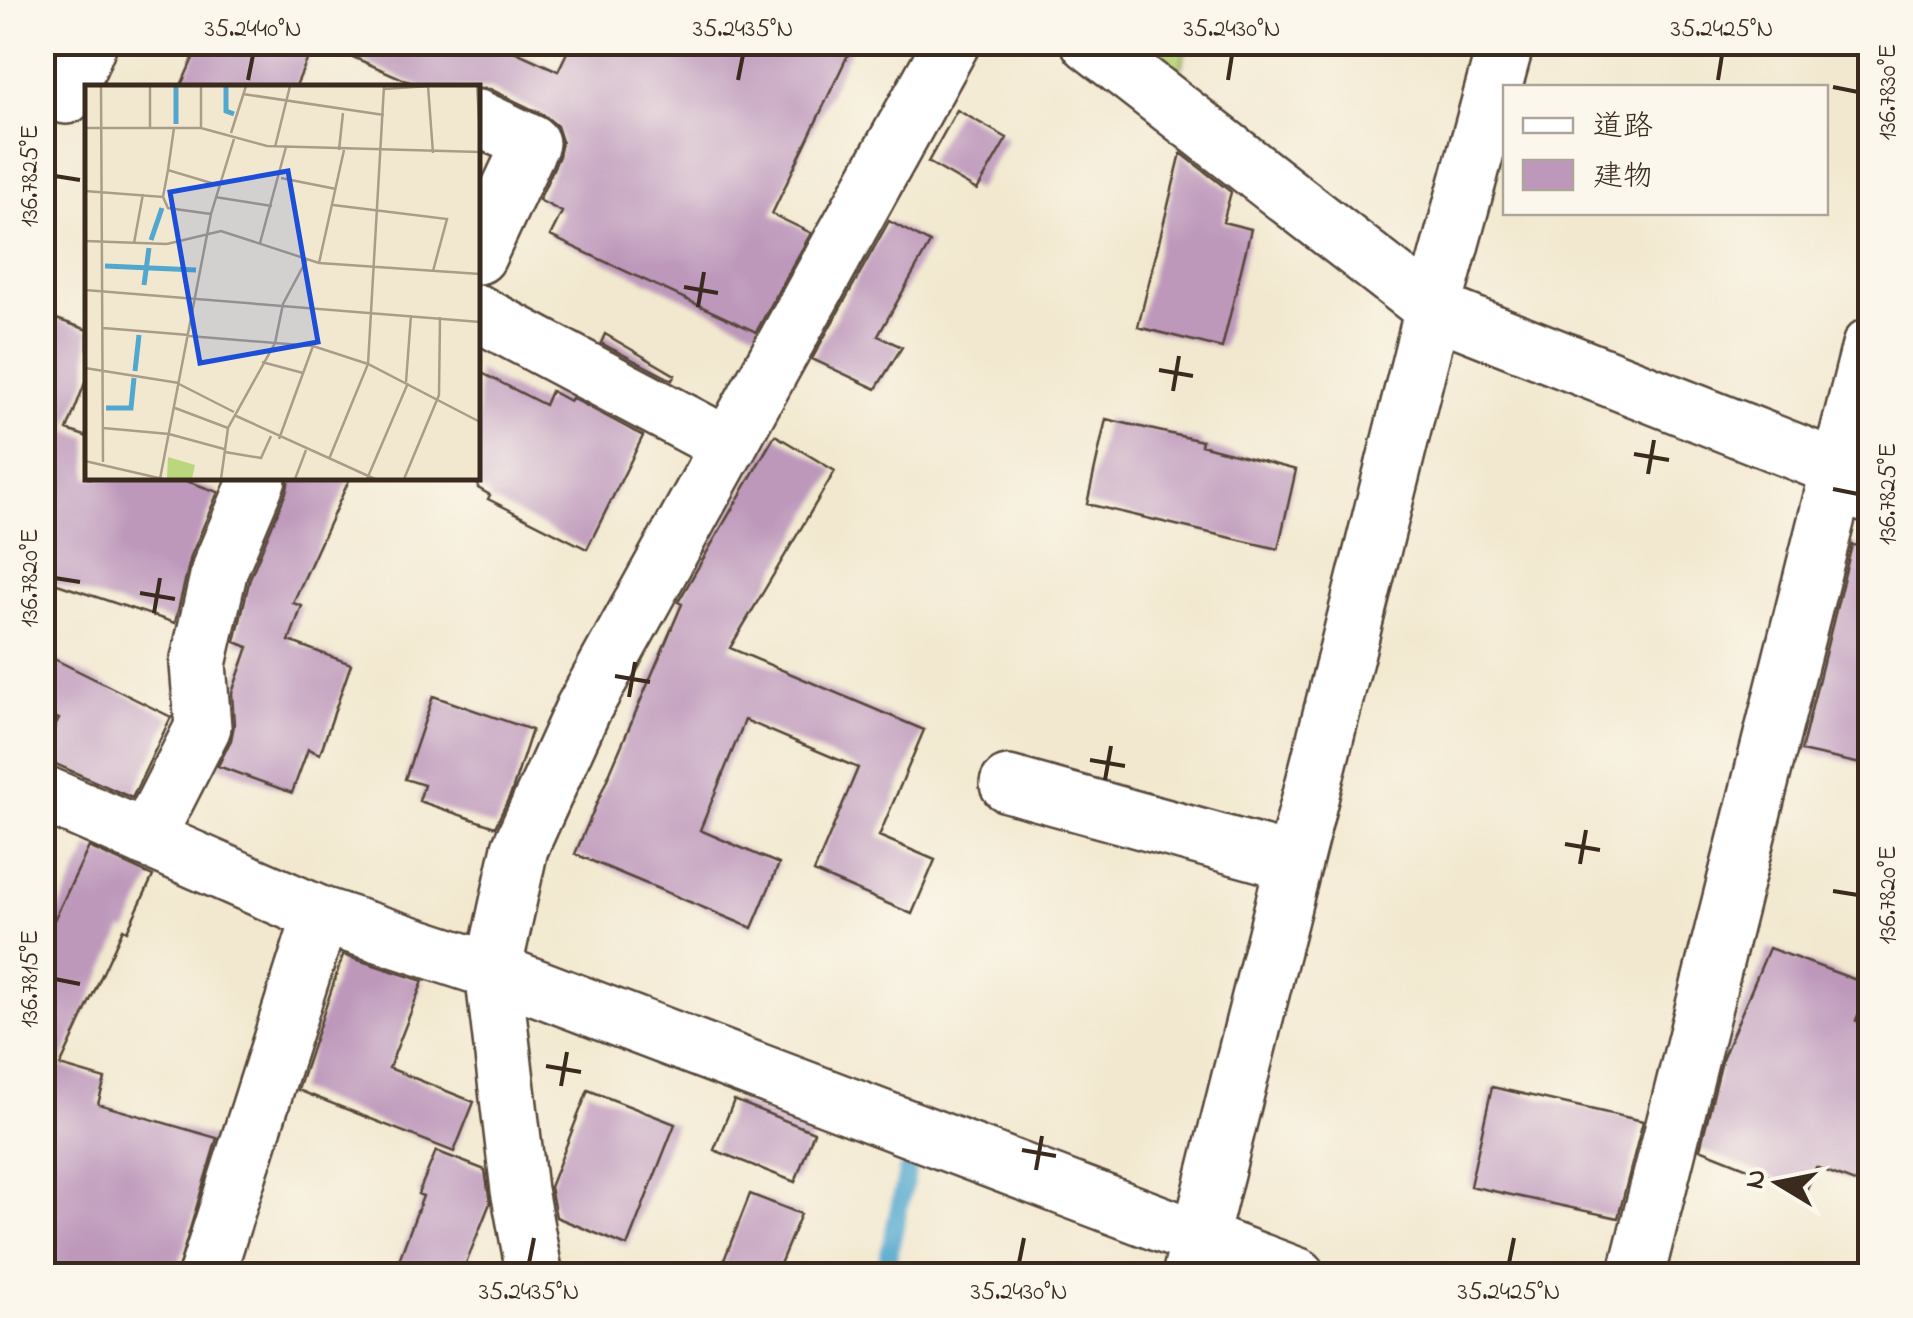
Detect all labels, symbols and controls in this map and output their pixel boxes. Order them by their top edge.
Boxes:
text: 35.2440°N [204,12,302,48]
text: 35.2435°N [693,12,793,48]
text: 35.2430°N [1183,12,1281,48]
text: 35.2425°N [1671,12,1773,48]
text: 136.7830°E [1871,43,1907,141]
inset map [85,85,480,480]
legend [1503,85,1828,215]
text: 道路 [1593,106,1653,150]
text: 136.7825°E [13,125,49,227]
text: 建物 [1593,156,1653,200]
text: 136.7825°E [1871,443,1907,545]
text: 136.7820°E [13,528,49,628]
text: 136.7820°E [1871,845,1907,945]
text: 136.7815°E [13,930,49,1028]
north arrow [1728,1133,1828,1233]
text: N [1735,1166,1779,1192]
text: 35.2435°N [479,1275,579,1311]
text: 35.2430°N [970,1275,1068,1311]
text: 35.2425°N [1458,1275,1560,1311]

